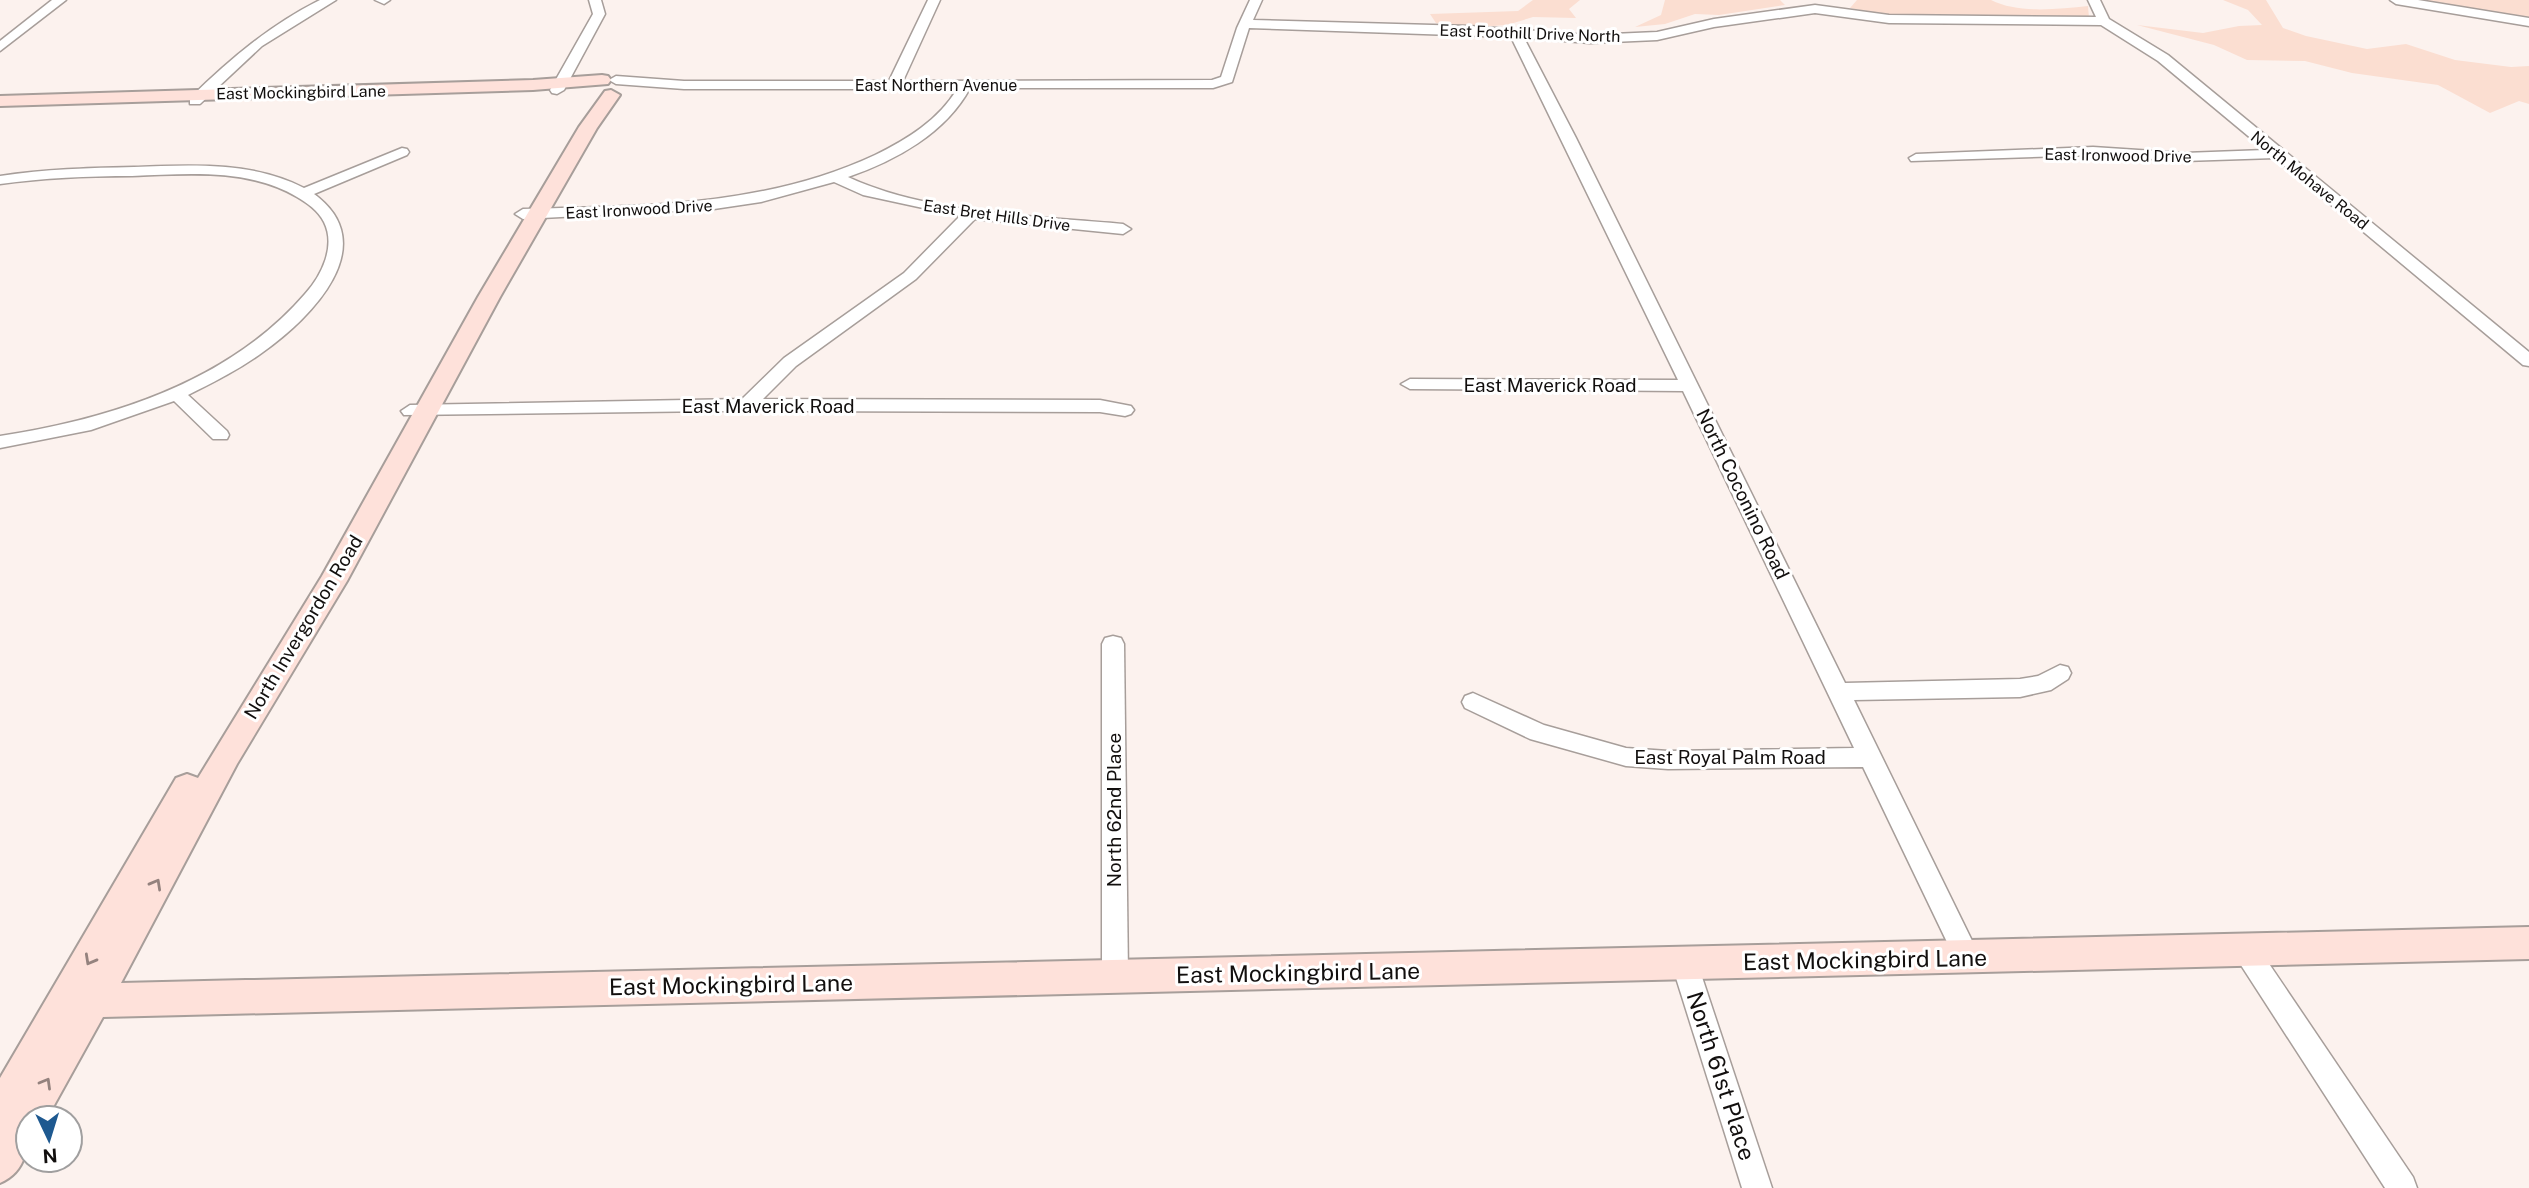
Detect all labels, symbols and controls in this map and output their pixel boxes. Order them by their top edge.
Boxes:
street label: East Foothill Drive North [1439,21,1621,46]
street label: East Northern Avenue [855,76,1017,95]
street label: East Mockingbird Lane [216,82,386,103]
street label: North Mohave Road [2247,127,2372,234]
street label: East Ironwood Drive [2044,145,2192,166]
street label: East Ironwood Drive [565,196,713,223]
street label: East Bret Hills Drive [922,196,1072,235]
street label: East Maverick Road [1463,374,1637,396]
street label: East Maverick Road [681,395,855,417]
street label: North Coconino Road [1692,405,1794,583]
street label: North Invergordon Road [239,531,367,723]
street label: North 62nd Place [1103,733,1125,887]
street label: East Royal Palm Road [1634,746,1826,768]
one-way arrow [148,879,162,891]
street label: East Mockingbird Lane [1743,944,1987,975]
one-way arrow [85,953,98,966]
street label: East Mockingbird Lane [1176,957,1420,988]
street label: East Mockingbird Lane [609,969,853,1000]
street label: North 61st Place [1681,988,1761,1164]
one-way arrow [38,1077,51,1090]
north arrow [14,1104,84,1174]
text: N [42,1144,58,1167]

